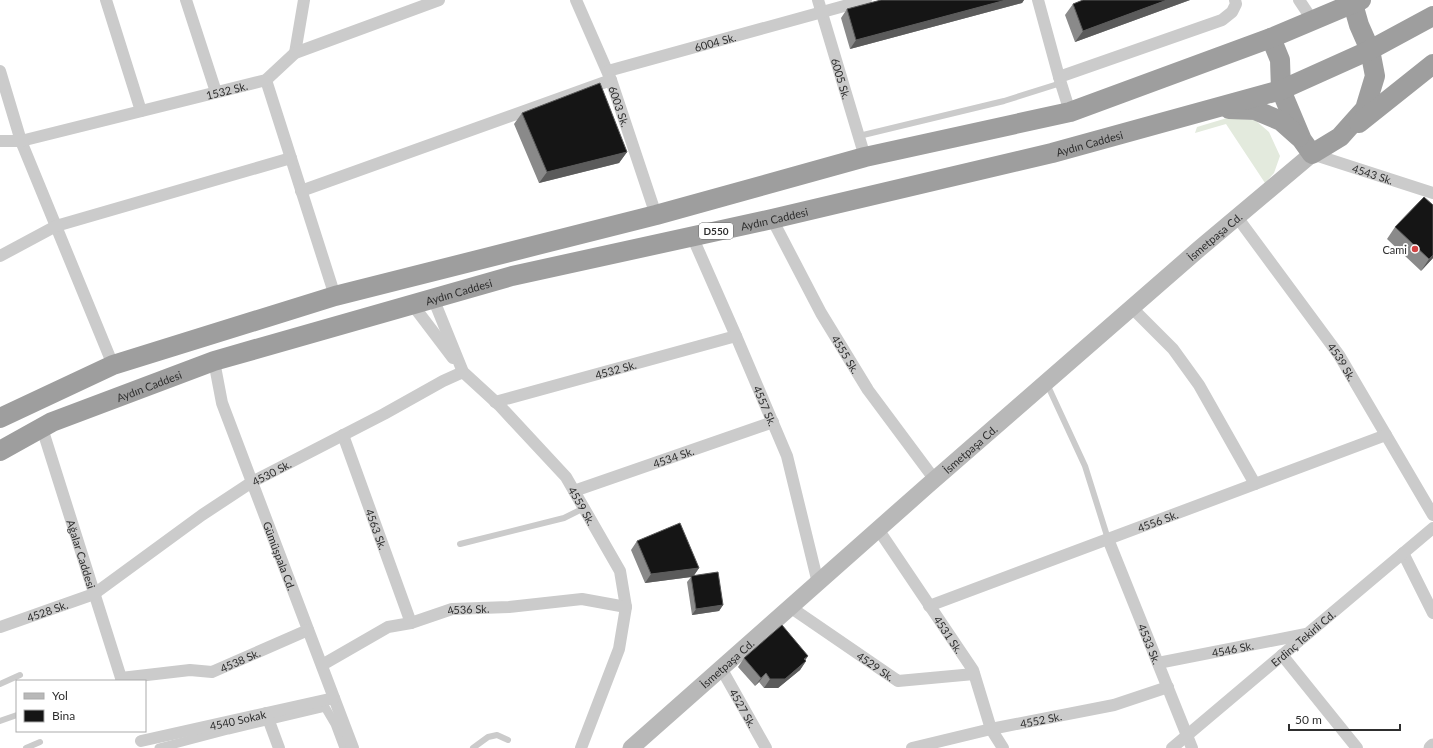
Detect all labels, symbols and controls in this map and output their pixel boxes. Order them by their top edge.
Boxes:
street label: 6004 Sk. [693,30,737,53]
street label: 6005 Sk. [829,56,854,101]
street label: 1532 Sk. [205,78,249,101]
street label: 6003 Sk. [607,84,633,128]
street label: Aydın Caddesi [1054,127,1124,158]
street label: 4543 Sk. [1351,161,1395,186]
street label: Aydın Caddesi [739,204,810,232]
street label: İsmetpaşa Cd. [1184,210,1244,263]
road number: D550 [699,223,733,239]
place label: Cami [1382,243,1407,256]
marker: Cami [1410,244,1420,254]
street label: Aydın Caddesi [424,275,494,307]
street label: 4555 Sk. [829,332,863,375]
street label: 4539 Sk. [1326,340,1359,383]
street label: 4532 Sk. [593,357,638,381]
street label: Aydın Caddesi [114,367,184,404]
street label: 4557 Sk. [751,384,780,428]
street label: İsmetpaşa Cd. [940,422,999,476]
street label: 4534 Sk. [651,444,695,470]
street label: 4530 Sk. [249,457,293,488]
street label: 4559 Sk. [566,484,599,527]
street label: 4563 Sk. [364,507,390,551]
street label: 4556 Sk. [1135,507,1180,534]
street label: Ağalar Caddesi [65,518,99,590]
street label: Gümüşpala Cd. [261,519,299,592]
street label: 4528 Sk. [25,597,69,624]
street label: 4536 Sk. [445,601,490,617]
street label: Erdinç Tekirli Cd. [1268,607,1338,669]
street label: 4531 Sk. [932,613,966,656]
street label: 4533 Sk. [1136,622,1164,666]
street label: İsmetpaşa Cd. [697,636,756,690]
street label: 4546 Sk. [1210,638,1255,659]
street label: 4538 Sk. [218,645,262,674]
street label: 4529 Sk. [855,648,897,683]
legend [16,680,146,732]
street label: 4527 Sk. [727,686,760,730]
text: Yol [52,688,68,703]
scale bar [1289,706,1400,732]
street label: 4540 Sokak [208,707,267,732]
text: Bina [52,708,75,723]
street label: 4552 Sk. [1019,709,1063,730]
text: 50 m [1295,712,1322,727]

